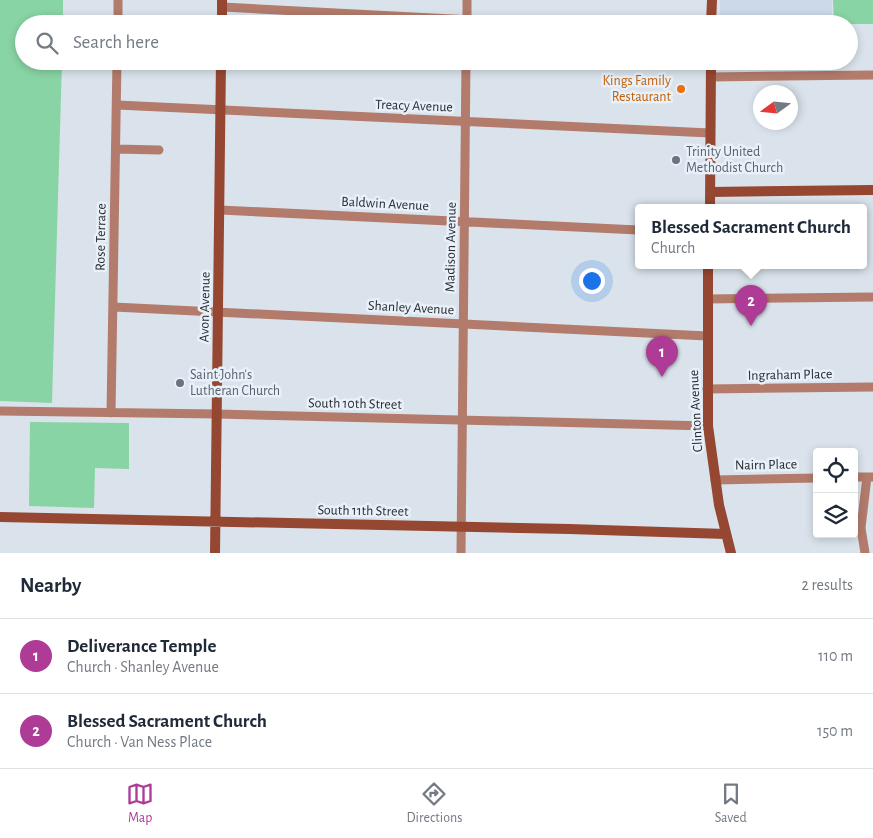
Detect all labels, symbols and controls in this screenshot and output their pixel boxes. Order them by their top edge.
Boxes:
search box [15,15,858,70]
icon: search [33,29,61,57]
text: Search here [73,33,159,52]
place label: Kings Family Restaurant [602,74,672,104]
marker: Kings Family Restaurant [675,83,687,95]
north arrow [753,85,798,130]
street label: Treacy Avenue [375,98,453,114]
place label: Trinity United Methodist Church [686,145,783,175]
marker: Trinity United Methodist Church [670,154,682,166]
street label: Baldwin Avenue [341,195,429,213]
street label: Madison Avenue [443,202,459,292]
street label: Rose Terrace [93,203,109,271]
popup [635,204,867,269]
text: Blessed Sacrament Church [651,218,851,237]
text: Church [651,240,695,256]
your location [579,268,605,294]
street label: Avon Avenue [197,272,213,342]
pin: 2 [735,285,767,326]
street label: Shanley Avenue [368,299,454,317]
pin: 1 [646,336,678,377]
street label: Ingraham Place [748,367,832,383]
place label: Saint John's Lutheran Church [190,368,280,398]
street label: Clinton Avenue [687,369,705,453]
marker: Saint John's Lutheran Church [174,377,186,389]
street label: South 10th Street [308,396,402,412]
map controls [813,448,858,538]
button: locate [813,448,858,493]
street label: Nairn Place [735,457,797,473]
button: layers [813,493,858,538]
street label: South 11th Street [317,503,409,519]
text: Nearby [20,575,81,596]
text: 2 results [801,577,853,593]
text: Deliverance Temple [67,637,217,656]
text: 1 [33,648,39,664]
text: 110 m [818,648,853,664]
text: Church · Shanley Avenue [67,659,219,675]
text: Blessed Sacrament Church [67,712,267,731]
text: 2 [32,723,40,739]
text: 150 m [817,723,853,739]
text: Church · Van Ness Place [67,734,212,750]
tab: Map [126,780,154,827]
tab: Directions [407,780,462,827]
tab: Saved [715,780,747,827]

